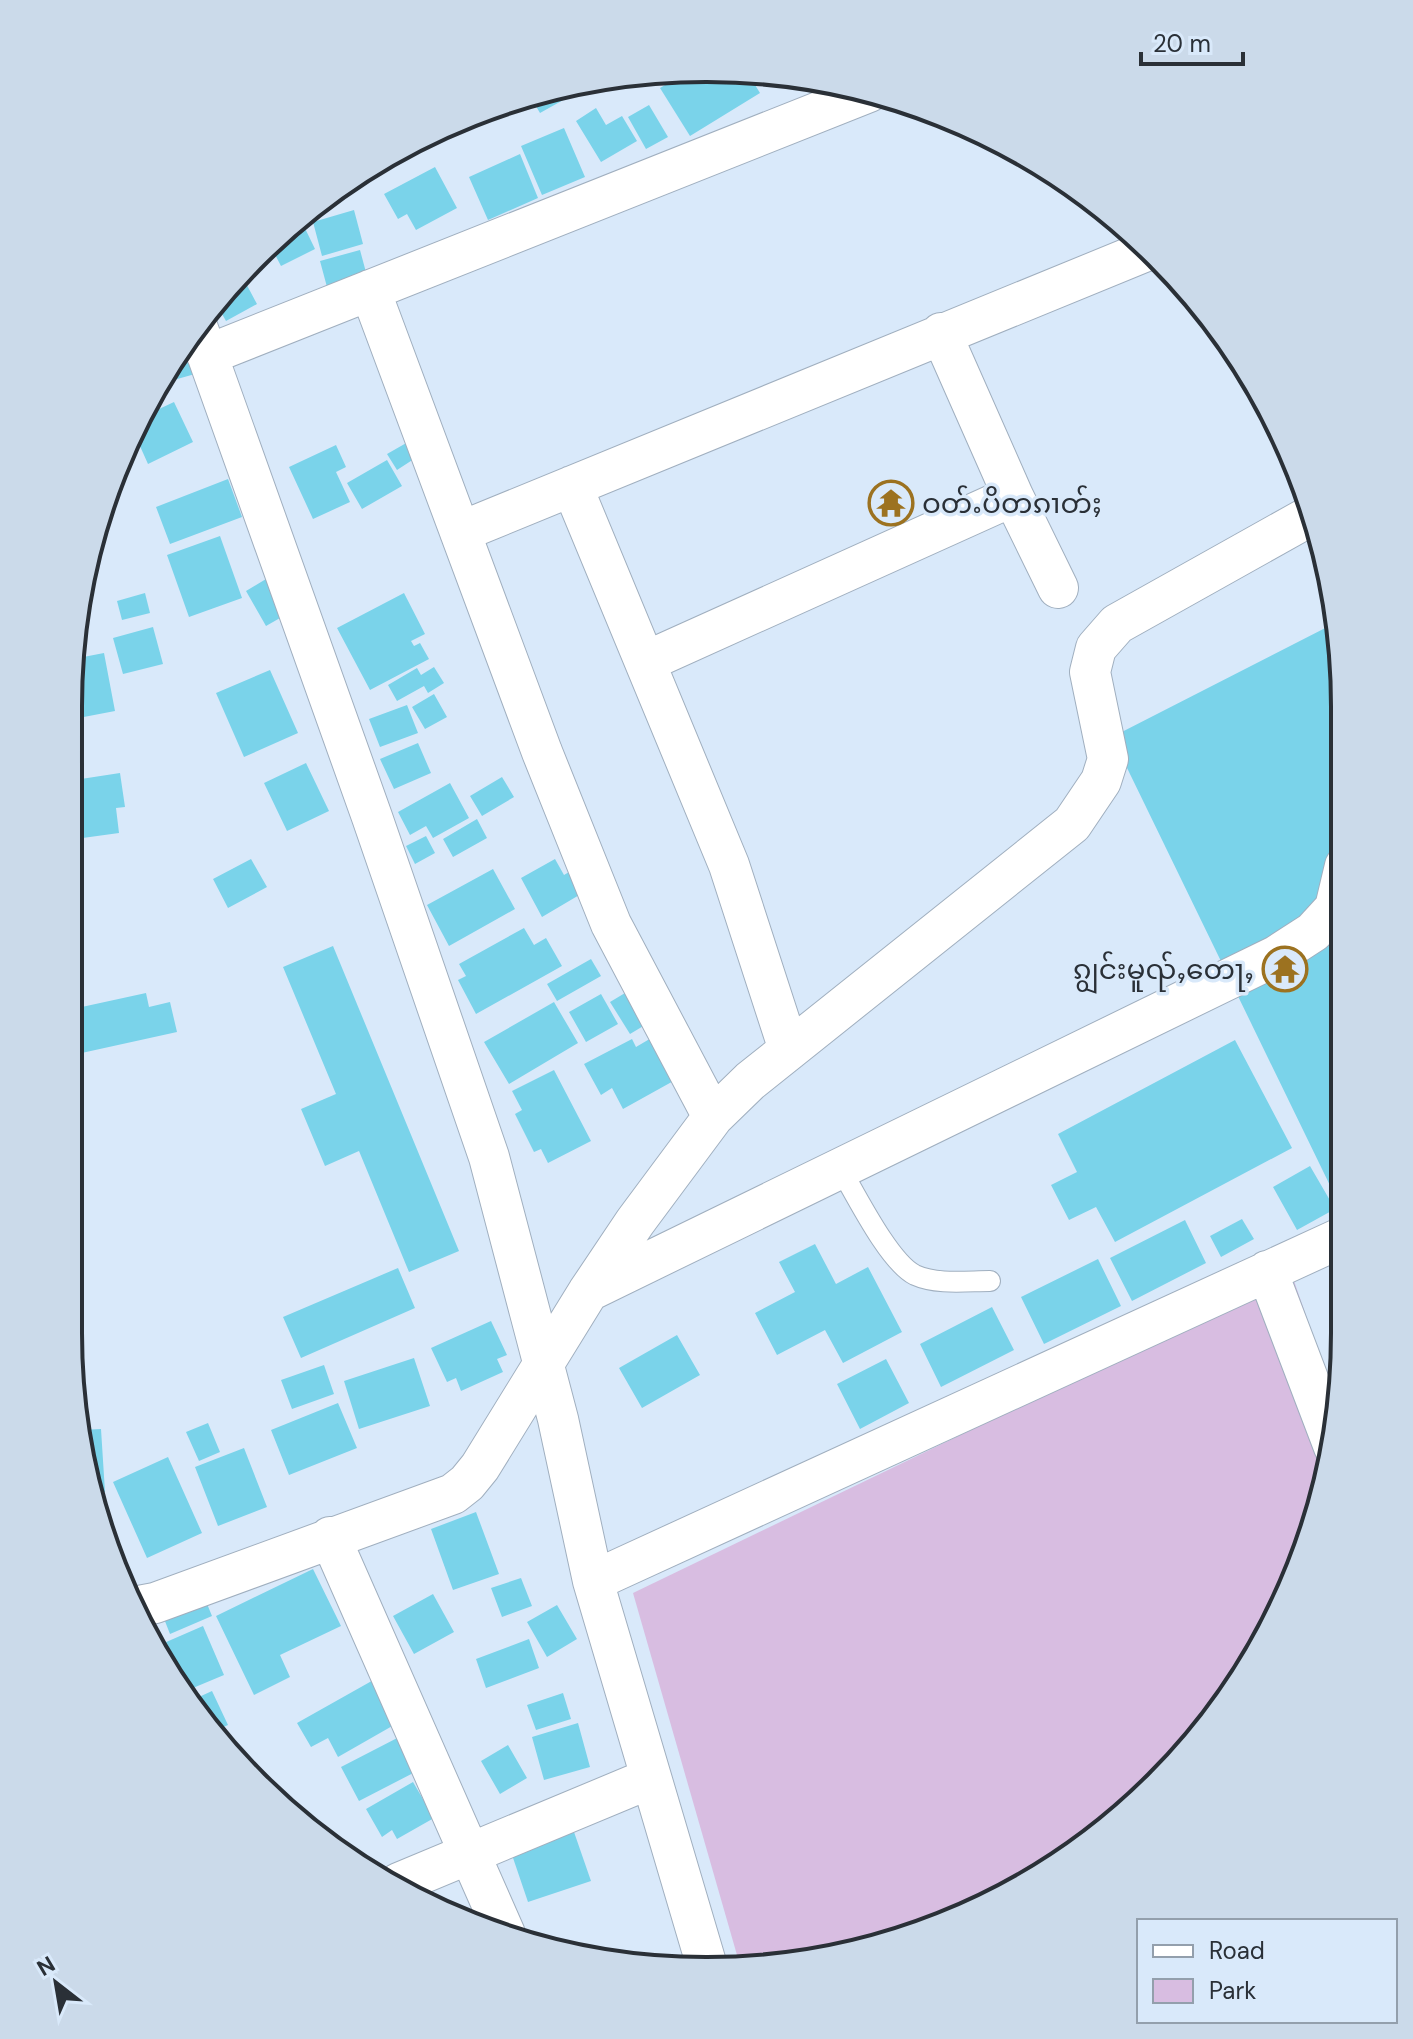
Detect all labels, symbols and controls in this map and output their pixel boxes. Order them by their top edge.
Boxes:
scale bar [1141,16,1243,66]
text: 20 m [1153,28,1211,59]
temple icon: ဝတ်ႉပိတၵၢတ်ႈ [867,479,915,527]
place label: ဝတ်ႉပိတၵၢတ်ႈ [922,485,1102,522]
temple icon: ၵျွင်းမူၺ်ႇတေႃႇ [1261,945,1309,993]
place label: ၵျွင်းမူၺ်ႇတေႃႇ [1073,951,1254,994]
legend [1137,1919,1397,2023]
text: Road [1209,1935,1265,1966]
north arrow [16,1943,96,2023]
text: N [32,1950,60,1983]
text: Park [1209,1975,1256,2006]

